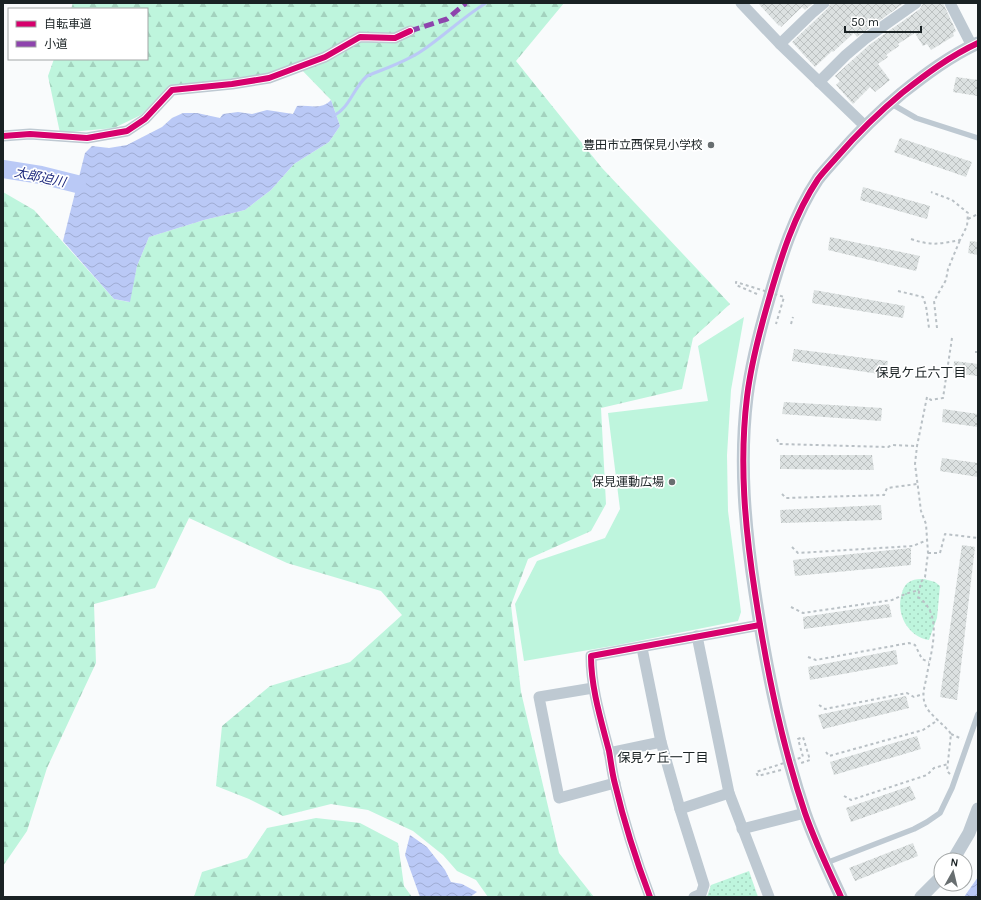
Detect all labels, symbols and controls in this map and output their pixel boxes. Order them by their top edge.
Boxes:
legend [8,8,148,60]
scale bar [845,8,921,34]
text: 50 m [851,15,879,29]
text: 自転車道 [44,17,92,31]
text: 小道 [44,37,68,51]
place label: 豊田市立西保見小学校 [583,138,703,152]
marker: 豊田市立西保見小学校 [706,140,716,150]
water label: 太郎迫川 [13,164,69,190]
district label: 保見ケ丘六丁目 [875,365,967,380]
place label: 保見運動広場 [592,475,664,489]
marker: 保見運動広場 [667,477,677,487]
district label: 保見ケ丘一丁目 [617,750,709,765]
north arrow [933,852,973,892]
text: N [950,856,959,870]

